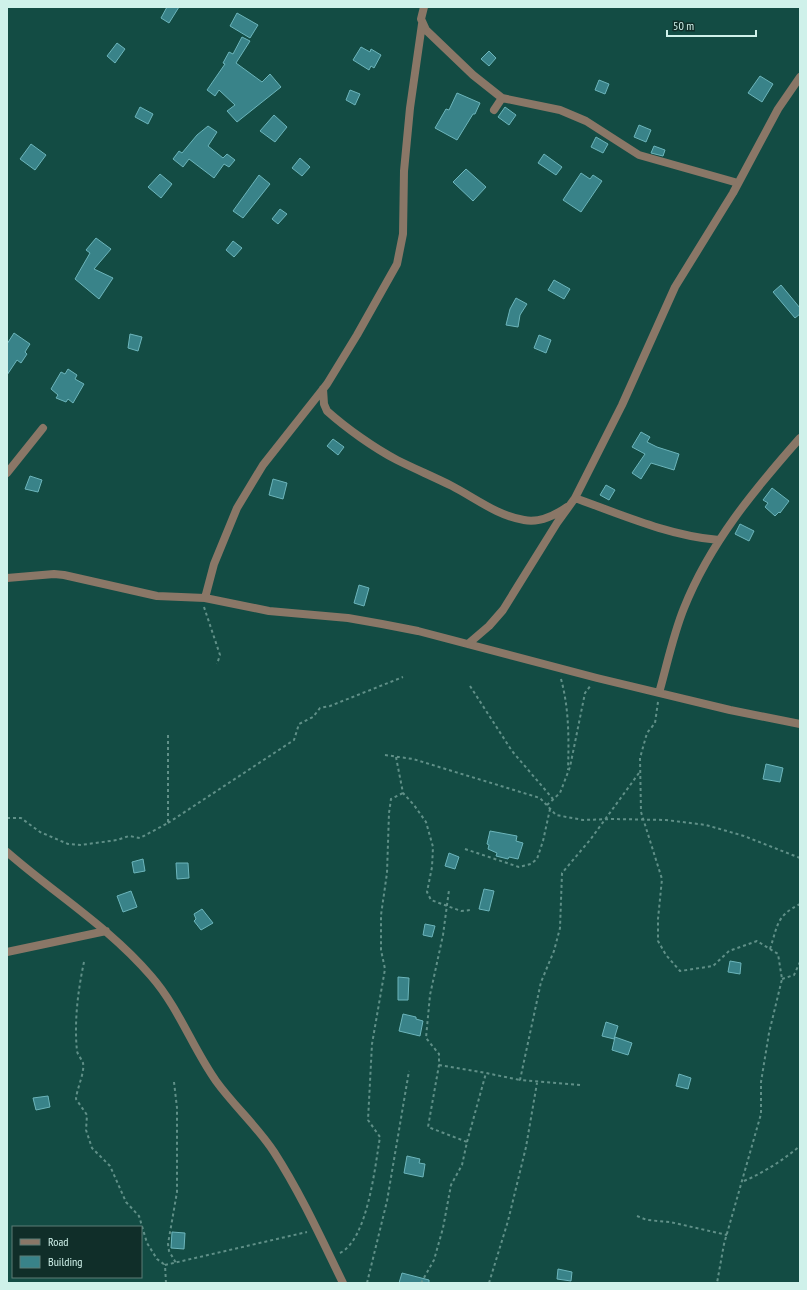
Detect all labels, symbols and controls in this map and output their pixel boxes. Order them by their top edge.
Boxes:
scale bar [667,12,756,38]
text: 50 m [673,18,694,33]
legend [12,1226,142,1278]
text: Road [48,1234,68,1249]
text: Building [48,1254,83,1269]

